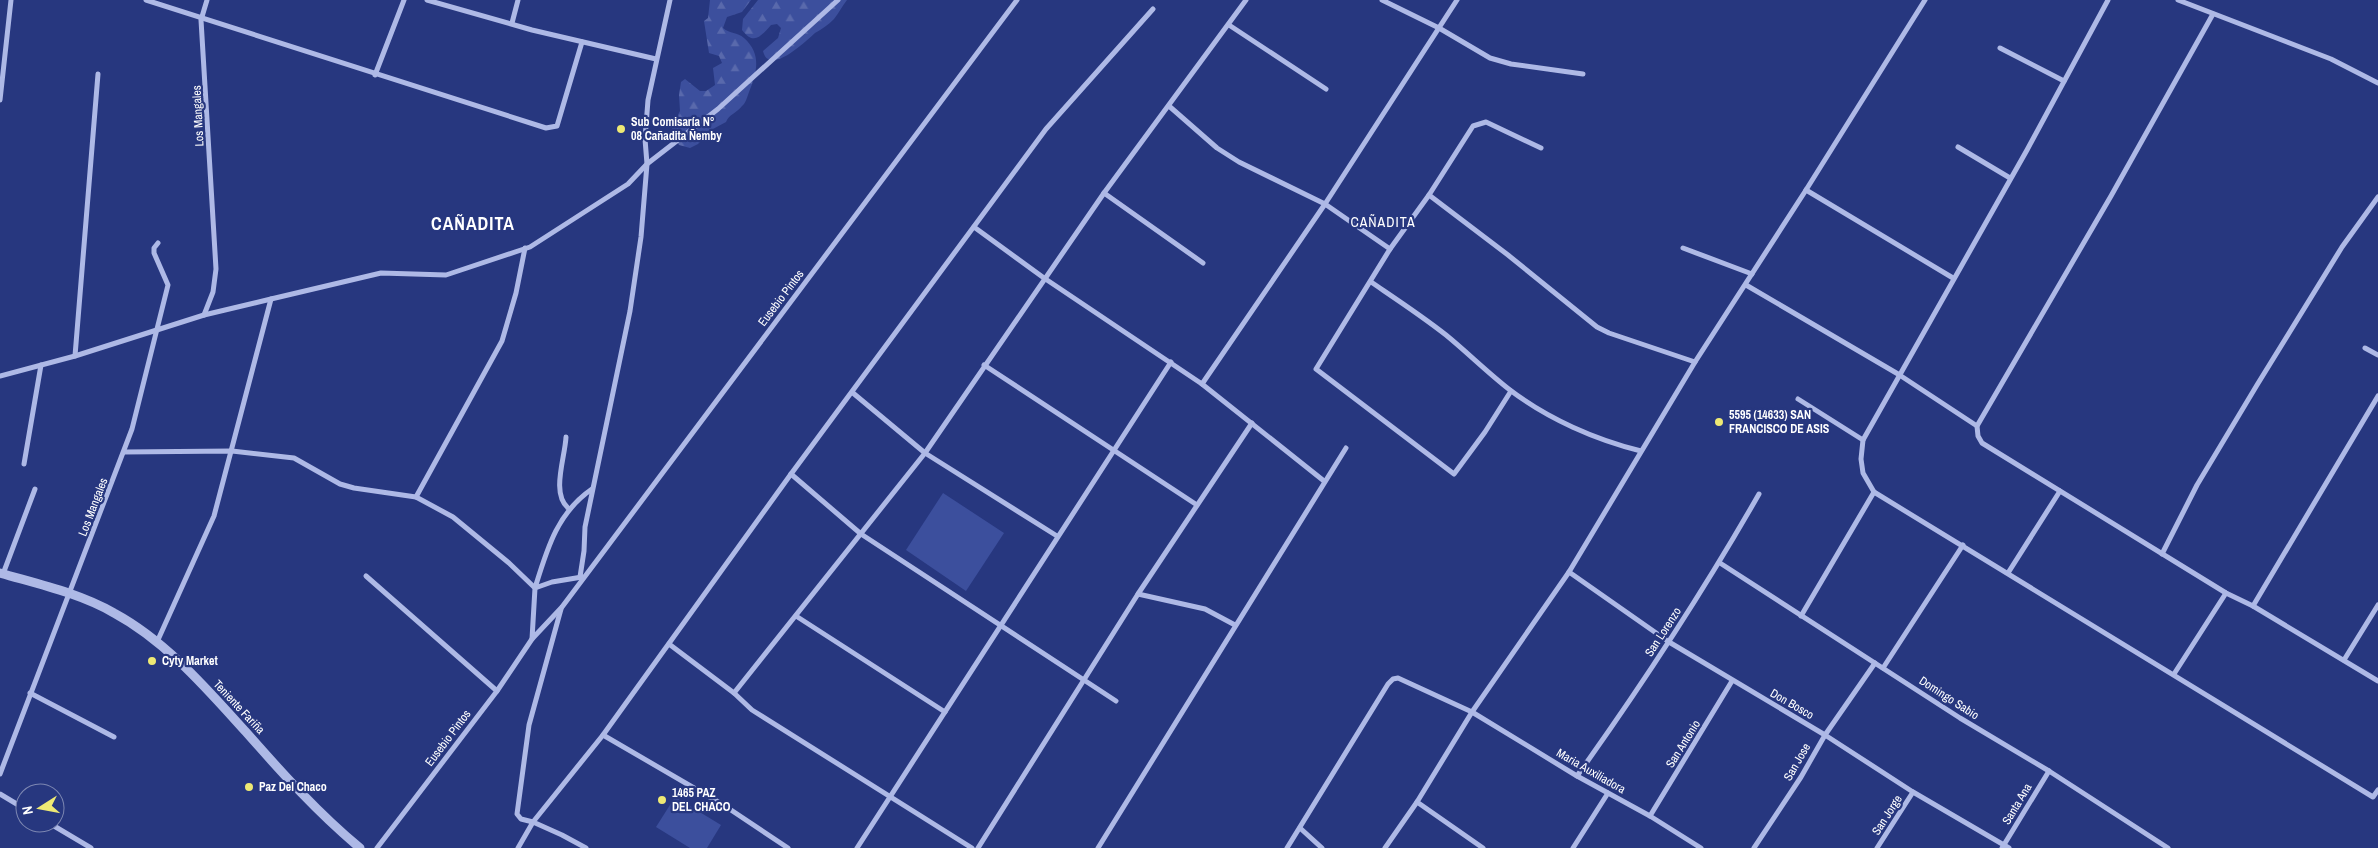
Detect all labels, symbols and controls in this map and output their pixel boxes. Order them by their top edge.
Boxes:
street label: Los Mangales [188,85,208,147]
place label: Sub Comisaría N° 08 Cañadita Ñemby [631,114,722,144]
marker: Sub Comisaría N° 08 Cañadita Ñemby [615,123,627,135]
district label: CAÑADITA [431,211,515,236]
district label: CAÑADITA [1350,213,1416,231]
street label: Eusebio Pintos [755,266,808,329]
place label: 5595 (14633) SAN FRANCISCO DE ASIS [1729,407,1830,437]
marker: 5595 (14633) SAN FRANCISCO DE ASIS [1713,416,1725,428]
street label: Los Mangales [75,475,111,538]
street label: San Lorenzo [1641,604,1685,660]
place label: Cyty Market [162,653,219,669]
marker: Cyty Market [146,655,158,667]
street label: Domingo Sabio [1916,673,1982,723]
street label: Teniente Fariña [210,677,269,738]
street label: Don Bosco [1767,685,1817,723]
street label: Eusebio Pintos [422,706,475,769]
street label: San Antonio [1662,717,1704,771]
street label: San Jose [1780,740,1814,784]
street label: Maria Auxiliadora [1554,745,1629,797]
place label: Paz Del Chaco [259,779,327,795]
street label: Santa Ana [1998,780,2036,828]
marker: Paz Del Chaco [243,781,255,793]
north arrow [15,783,65,833]
place label: 1465 PAZ DEL CHACO [672,785,731,815]
street label: San Jorge [1868,792,1906,838]
marker: 1465 PAZ DEL CHACO [656,794,668,806]
text: N [18,805,37,816]

